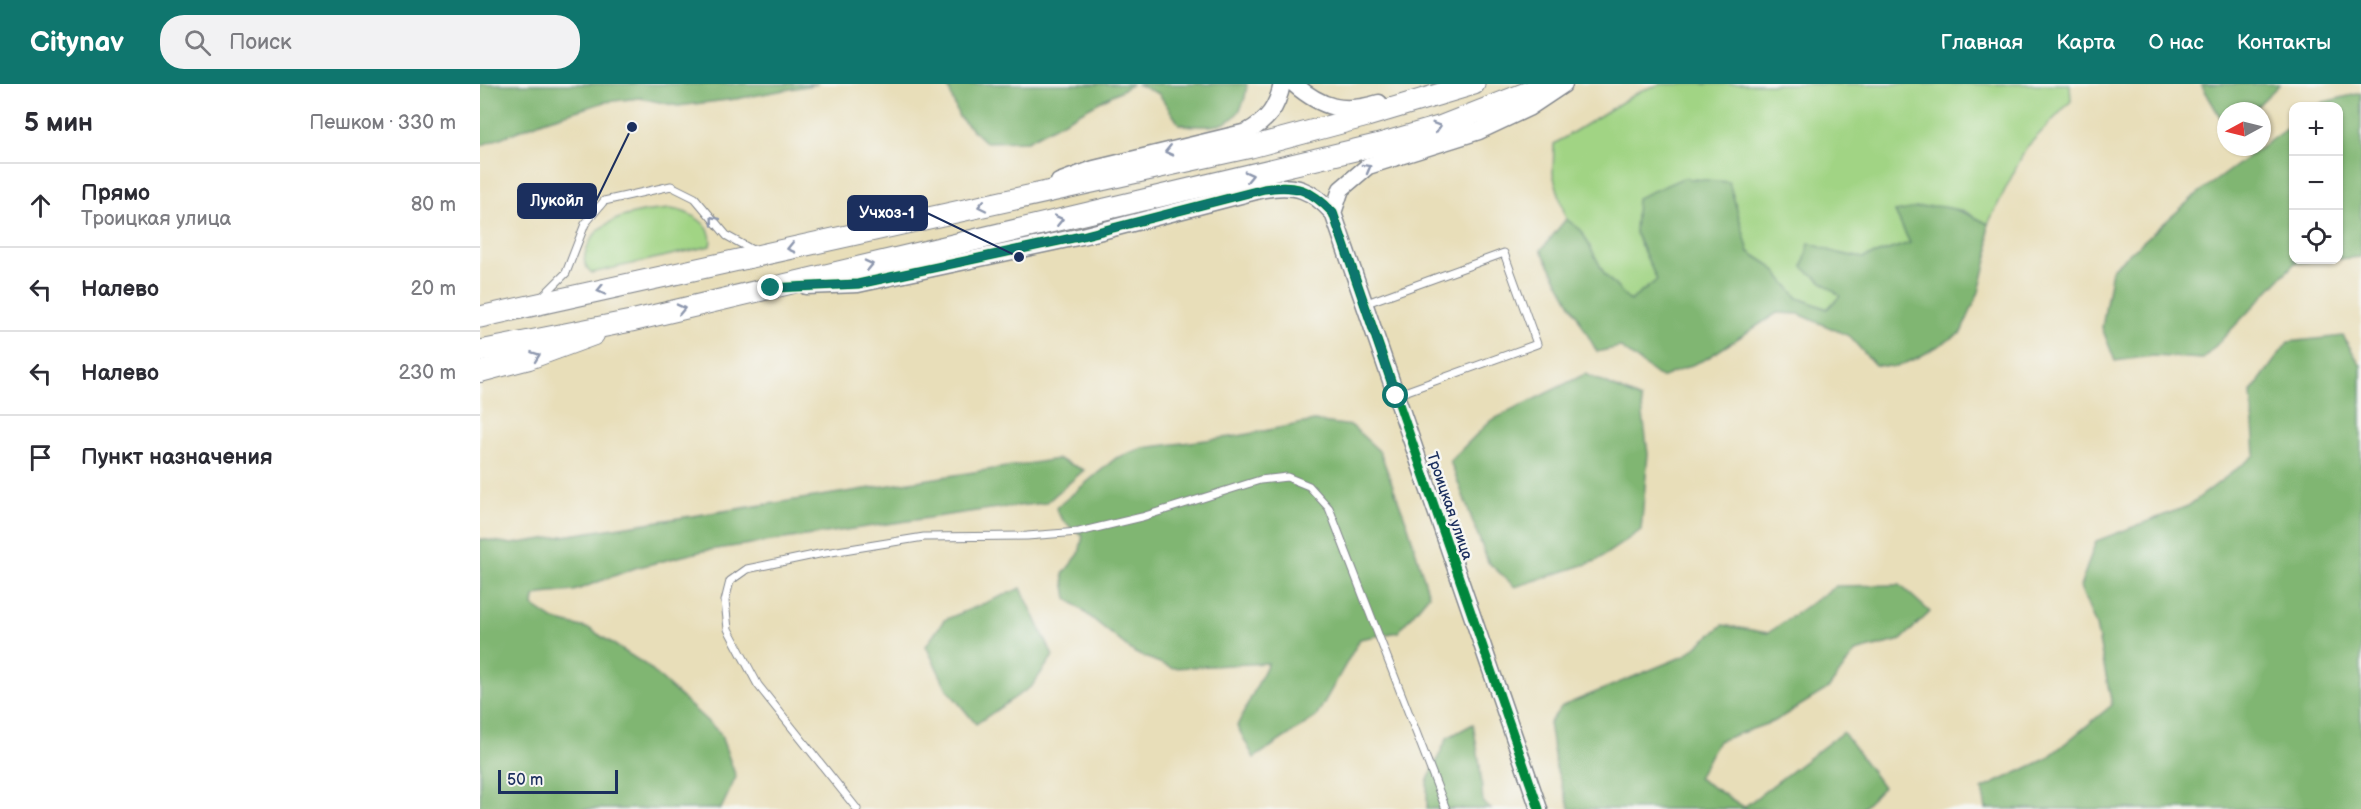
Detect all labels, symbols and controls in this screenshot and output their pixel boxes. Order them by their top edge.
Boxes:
search box [160,15,580,69]
text: Citynav [30,26,124,59]
icon: search [181,26,214,59]
text: Поиск [229,29,292,56]
text: Главная [1940,30,2023,55]
text: Карта [2056,30,2115,55]
text: О нас [2148,30,2204,55]
text: Контакты [2237,30,2331,55]
north arrow [2217,102,2271,156]
map controls [2289,102,2343,264]
button: + [2289,102,2343,156]
text: 5 мин [24,108,93,139]
text: Пешком · 330 m [309,111,456,135]
one-way arrow [1431,122,1442,134]
one-way arrow [1165,143,1175,156]
button: − [2289,156,2343,210]
one-way arrow [1361,164,1371,175]
one-way arrow [1243,170,1253,183]
text: Прямо [81,180,150,207]
callout: Лукойл [518,184,596,218]
icon: ahead [24,189,57,222]
text: Лукойл [529,192,584,211]
text: 80 m [411,193,456,217]
callout: Учхоз-1 [848,196,927,230]
one-way arrow [977,198,987,211]
text: Учхоз-1 [859,204,915,223]
text: Троицкая улица [81,207,231,231]
button: locate [2289,210,2343,264]
one-way arrow [1054,215,1064,228]
one-way arrow [710,216,721,227]
one-way arrow [786,240,796,253]
one-way arrow [864,259,874,272]
icon: left [24,273,57,306]
route end [757,274,783,300]
text: Налево [81,276,159,303]
text: 20 m [411,277,456,301]
one-way arrow [596,283,606,296]
one-way arrow [676,304,686,317]
one-way arrow [530,351,541,364]
icon: left [24,357,57,390]
text: Налево [81,360,159,387]
text: 230 m [399,361,456,385]
route start [1382,382,1408,408]
icon: arrive [24,441,57,474]
text: Пункт назначения [81,444,273,471]
street label: Троицкая улица [1422,450,1477,563]
scale bar [498,767,618,794]
text: 50 m [507,771,543,790]

